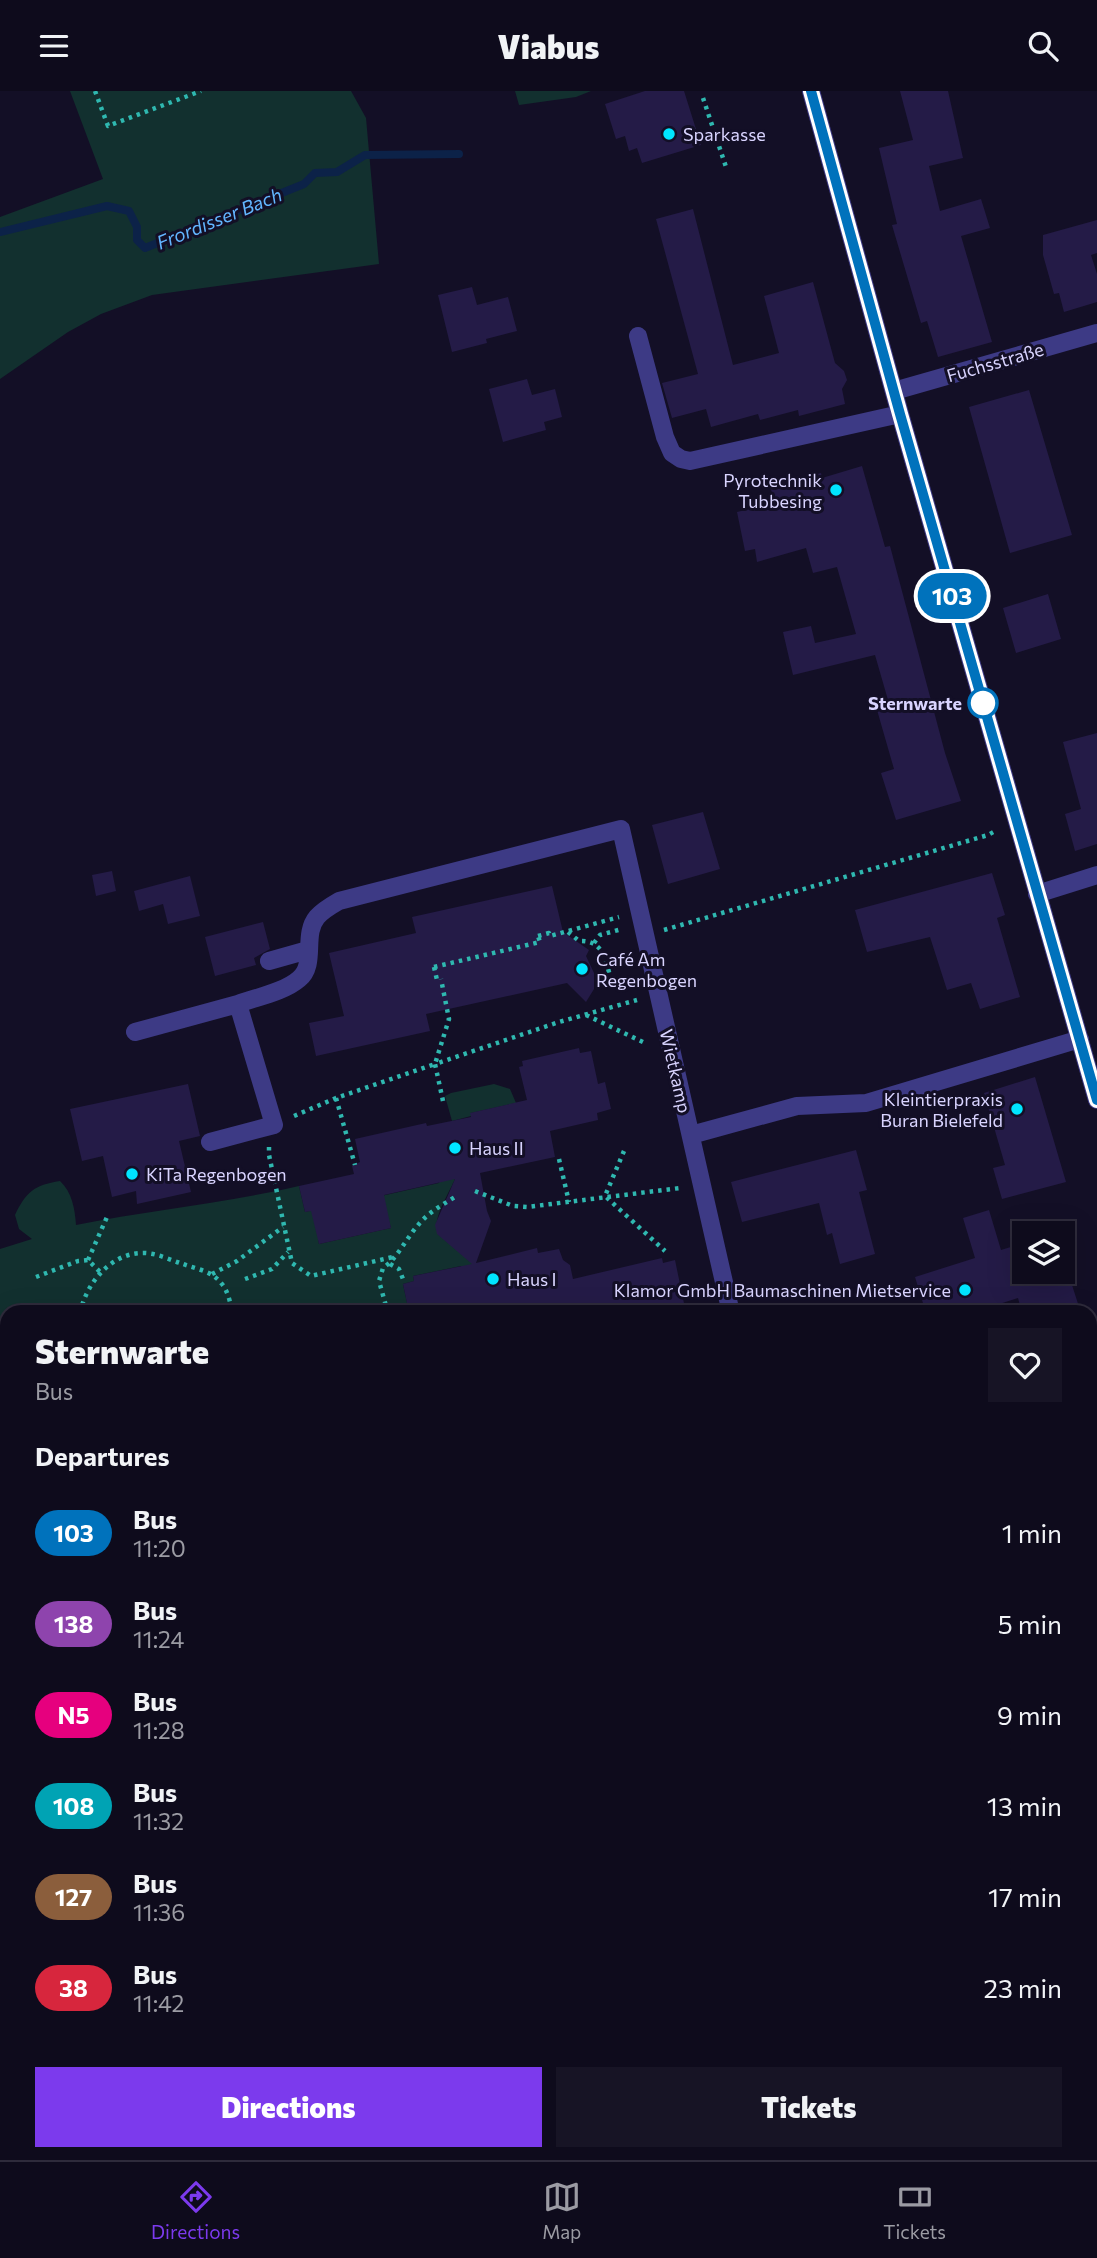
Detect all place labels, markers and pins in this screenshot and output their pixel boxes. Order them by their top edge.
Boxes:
place label: Sparkasse [683,123,766,145]
marker: Sparkasse [661,126,677,142]
place label: Pyrotechnik Tubbesing [723,469,822,512]
marker: Pyrotechnik Tubbesing [828,482,844,498]
marker: Sternwarte [968,688,998,718]
place label: Sternwarte [868,692,962,714]
place label: Café Am Regenbogen [596,948,697,991]
marker: Café Am Regenbogen [574,961,590,977]
place label: Kleintierpraxis Buran Bielefeld [880,1088,1003,1131]
marker: Kleintierpraxis Buran Bielefeld [1009,1101,1025,1117]
place label: Haus II [469,1137,524,1159]
marker: Haus II [447,1140,463,1156]
place label: KiTa Regenbogen [146,1163,287,1185]
marker: KiTa Regenbogen [124,1166,140,1182]
place label: Haus I [507,1268,557,1290]
marker: Haus I [485,1271,501,1287]
place label: Klamor GmbH Baumaschinen Mietservice [614,1279,951,1301]
marker: Klamor GmbH Baumaschinen Mietservice [957,1282,973,1298]

